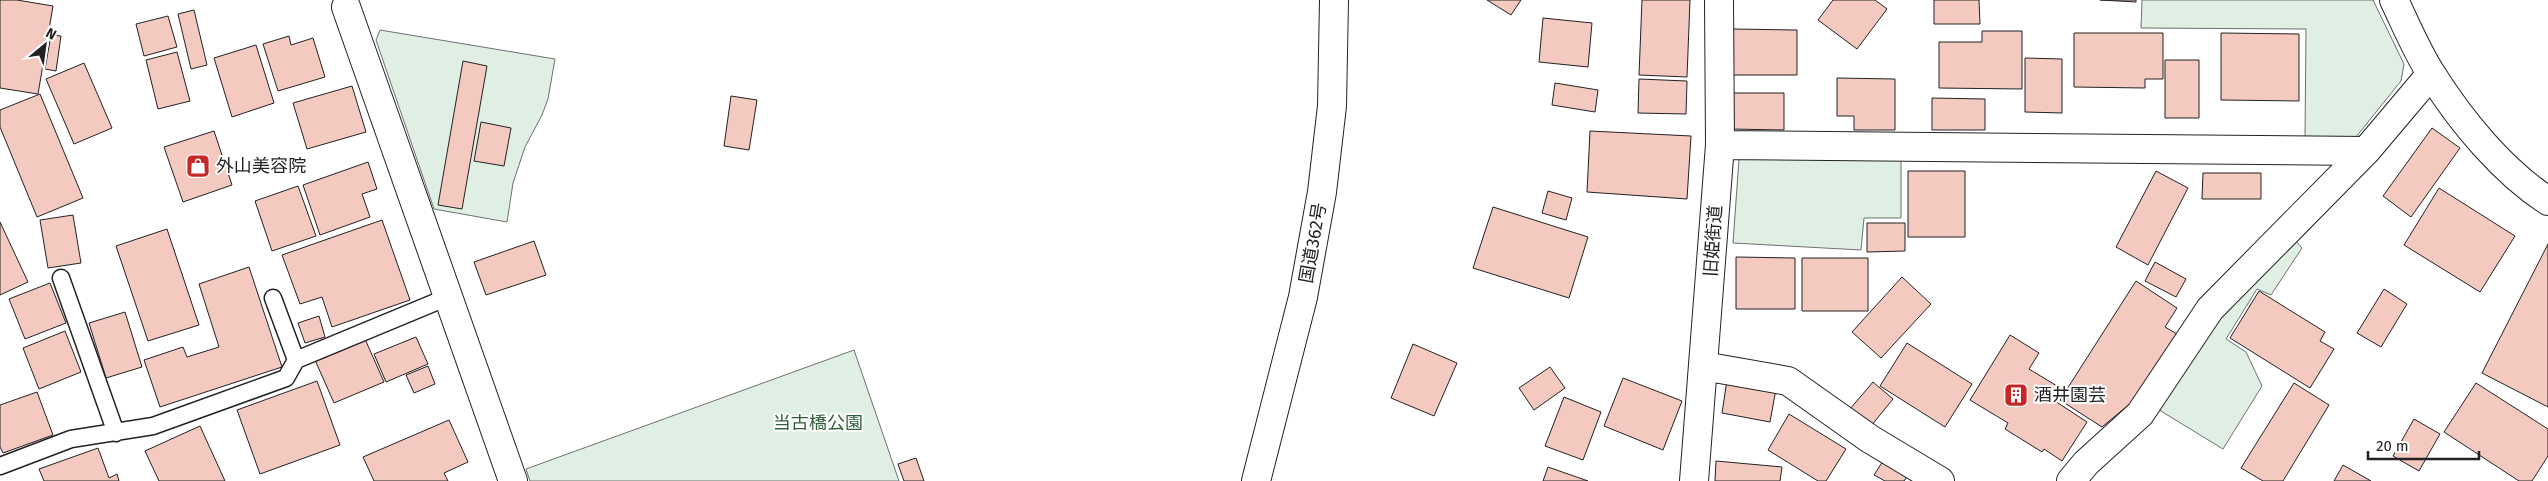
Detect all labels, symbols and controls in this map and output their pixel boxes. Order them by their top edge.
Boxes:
north arrow [20,20,70,70]
text: N [43,24,59,44]
shop icon: 外山美容院 [185,153,211,179]
place label: 外山美容院 [216,155,306,177]
street label: 国道362号 [1295,201,1331,285]
street label: 旧姫街道 [1700,204,1726,278]
building icon: 酒井園芸 [2003,382,2029,408]
place label: 酒井園芸 [2034,384,2106,406]
park label: 当古橋公園 [773,412,863,434]
scale bar [2368,428,2479,460]
text: 20 m [2376,437,2409,455]

